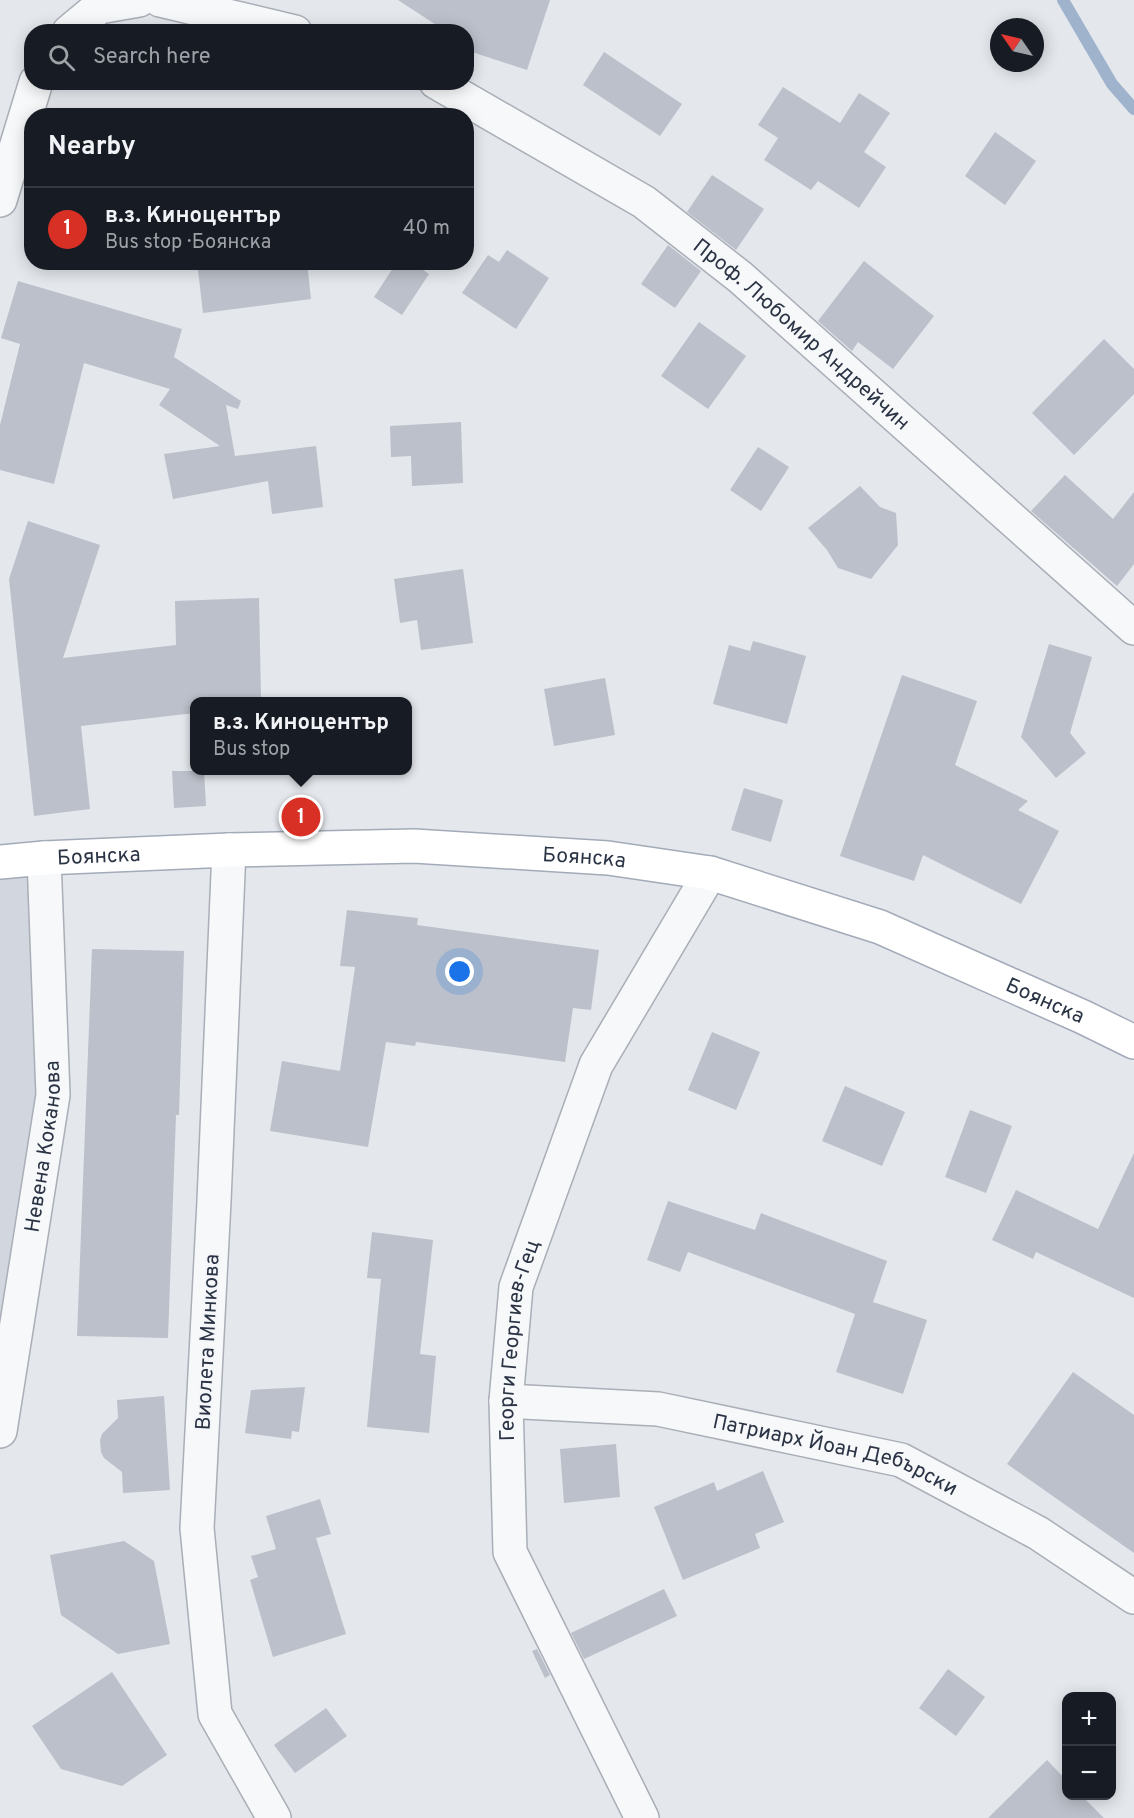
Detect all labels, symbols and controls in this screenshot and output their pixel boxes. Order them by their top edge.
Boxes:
north arrow [990,18,1044,72]
search box [24,24,474,90]
icon: search [45,41,78,74]
text: Search here [93,44,211,71]
text: Nearby [48,131,136,164]
text: в.з. Киноцентър [105,203,281,230]
text: 1 [64,216,72,242]
text: 40 m [403,216,450,242]
text: Bus stop · Боянска [105,230,271,256]
street label: Проф. Любомир Андрейчин [687,233,915,437]
popup [190,697,412,775]
text: в.з. Киноцентър [213,710,389,737]
text: Bus stop [213,737,290,763]
pin: 1 [282,794,320,840]
street label: Боянска [56,842,141,872]
street label: Боянска [542,842,628,875]
your location [445,957,474,986]
street label: Боянска [1001,972,1088,1031]
street label: Невена Коканова [20,1060,68,1235]
street label: Георги Георгиев-Гец [494,1236,547,1442]
street label: Виолета Минкова [190,1253,227,1431]
street label: Патриарх Йоан Дебърски [710,1409,962,1503]
map controls [1062,1692,1116,1800]
button: + [1062,1692,1116,1746]
button: − [1062,1746,1116,1800]

